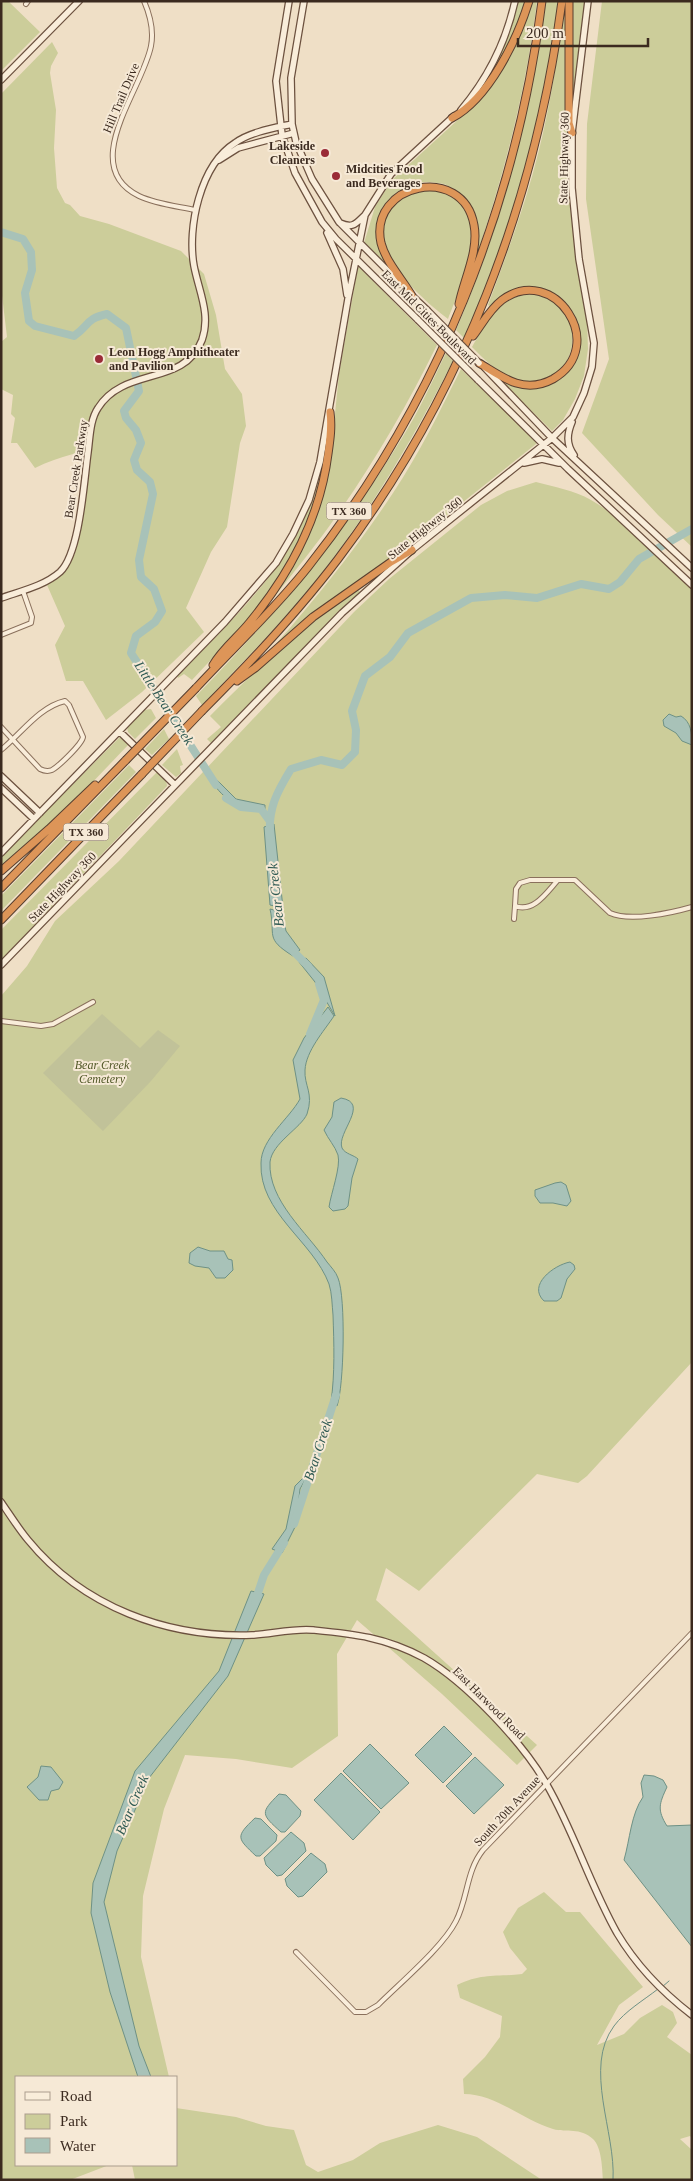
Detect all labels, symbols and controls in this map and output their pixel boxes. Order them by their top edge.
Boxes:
scale bar [518,15,648,47]
text: 200 m [526,25,564,41]
street label: Hill Trail Drive [100,61,142,135]
street label: State Highway 360 [556,112,572,204]
place label: Lakeside Cleaners [269,139,316,167]
marker: Lakeside Cleaners [319,147,331,159]
place label: Midcities Food and Beverages [346,162,423,190]
marker: Midcities Food and Beverages [330,170,342,182]
street label: East Mid Cities Boulevard [379,267,479,367]
place label: Leon Hogg Amphitheater and Pavilion [109,345,240,373]
marker: Leon Hogg Amphitheater and Pavilion [93,353,105,365]
street label: Bear Creek Parkway [61,419,91,519]
street label: State Highway 360 [385,494,465,562]
road number: TX 360 [326,502,372,520]
water label: Little Bear Creek [131,658,197,748]
road number: TX 360 [64,824,108,840]
street label: State Highway 360 [25,849,99,925]
water label: Bear Creek [265,862,287,927]
park label: Bear Creek Cemetery [75,1058,130,1086]
water label: Bear Creek [301,1417,335,1483]
street label: East Harwood Road [450,1664,528,1742]
water label: Bear Creek [113,1772,152,1837]
street label: South 20th Avenue [471,1773,543,1849]
legend [15,2076,178,2166]
text: Road [60,2088,92,2104]
text: Park [60,2113,88,2129]
text: Water [60,2138,95,2154]

